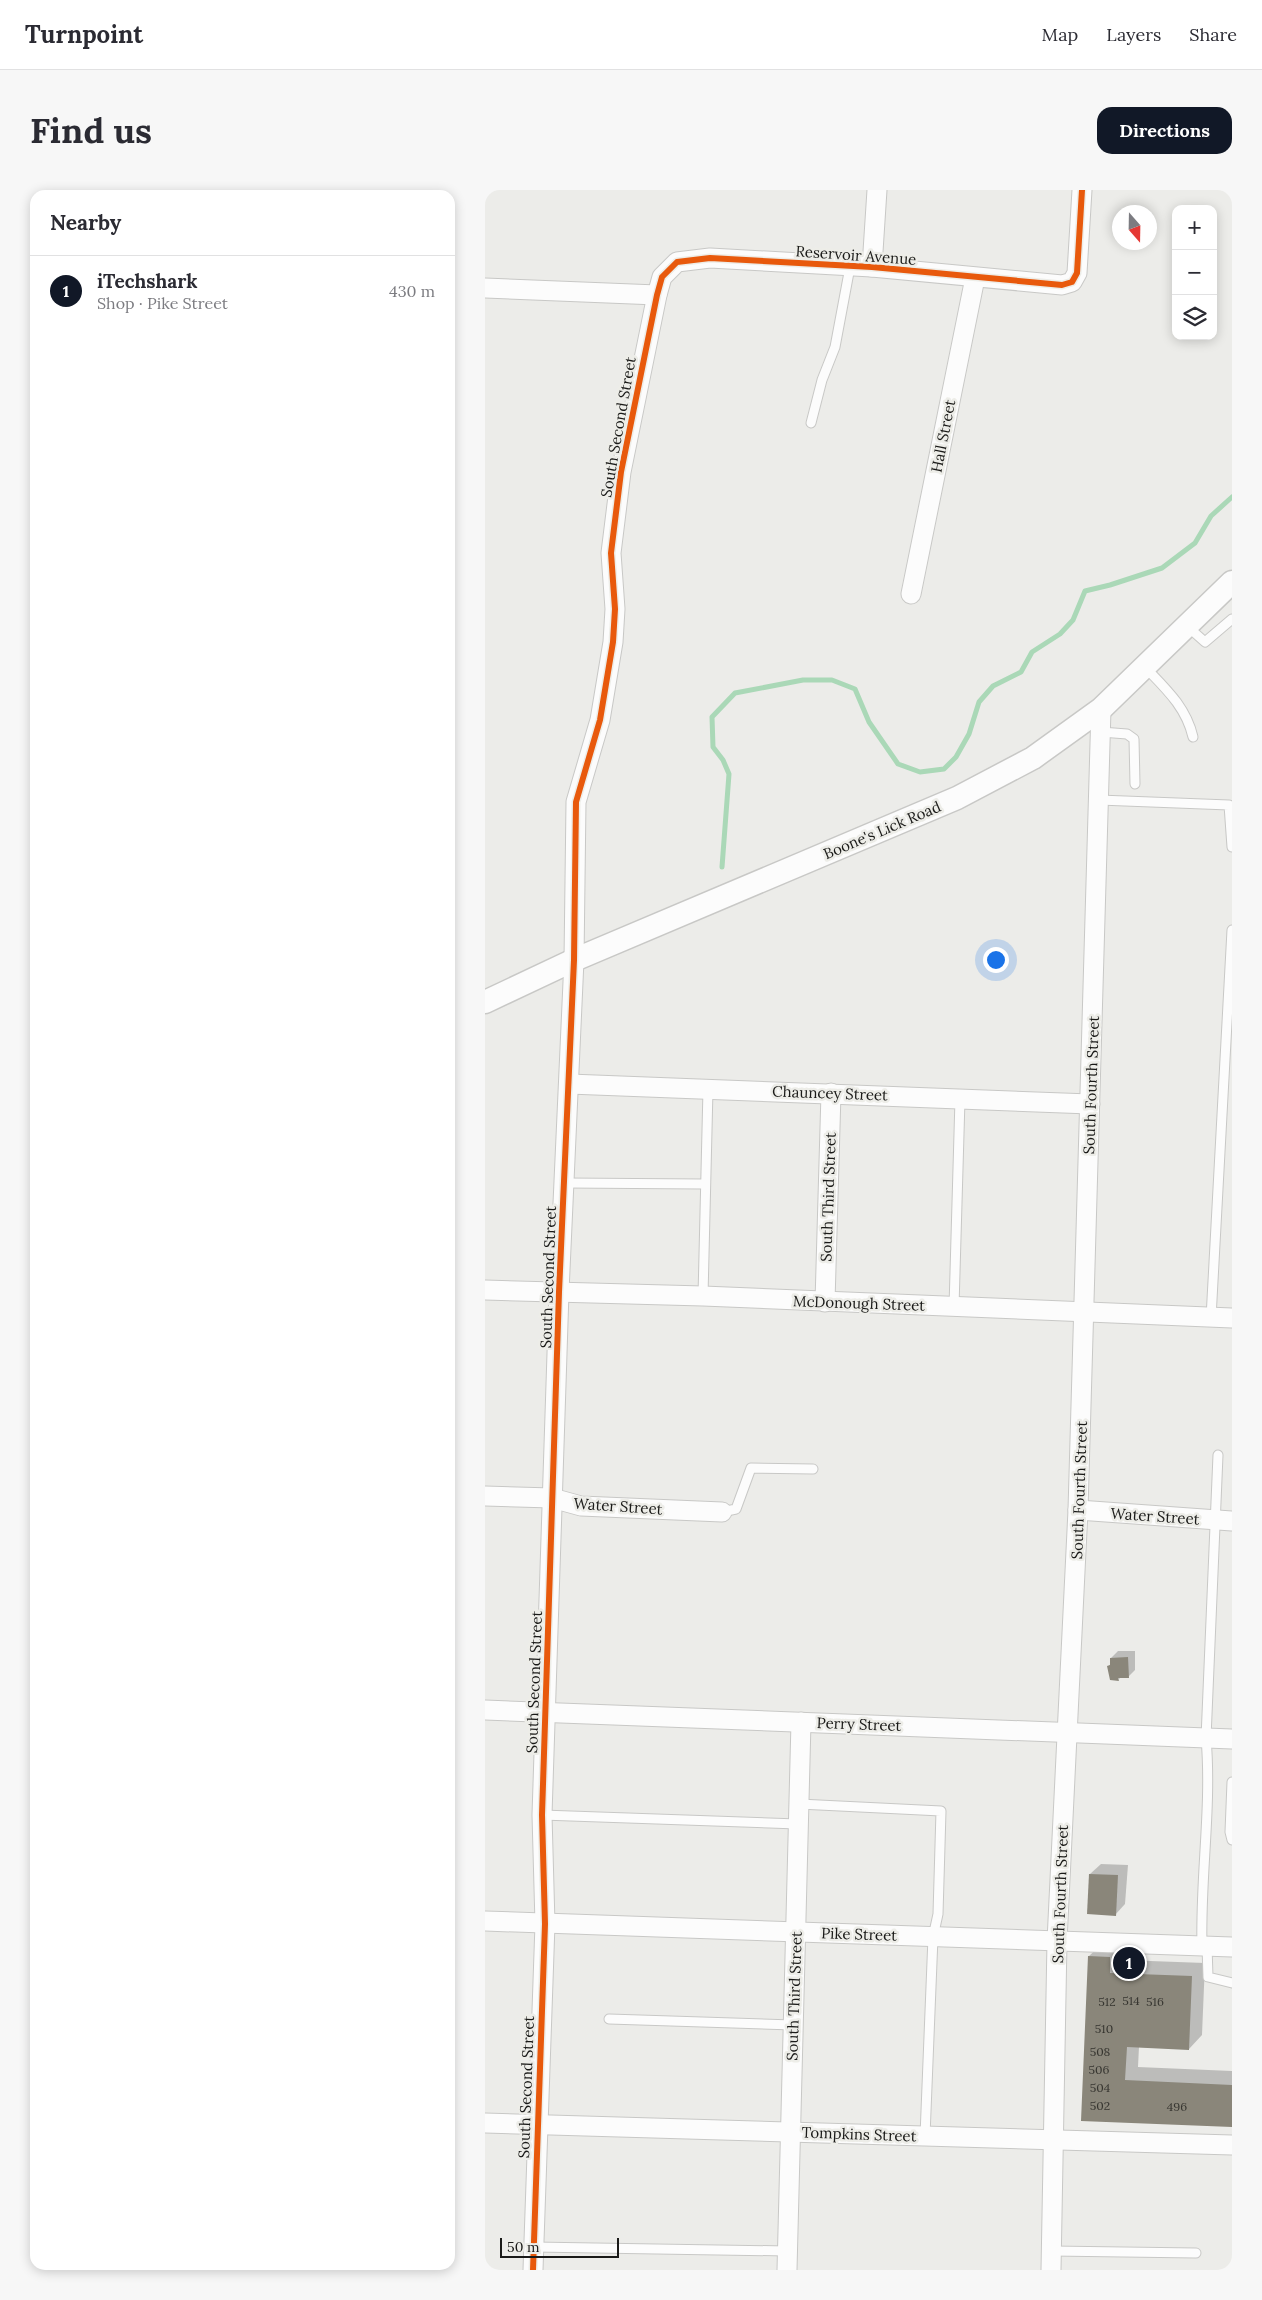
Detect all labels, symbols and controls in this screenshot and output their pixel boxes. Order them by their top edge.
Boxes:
text: Turnpoint [25,19,143,50]
text: Map [1042,23,1078,46]
text: Layers [1106,23,1161,46]
text: Share [1189,23,1237,46]
button: Directions [1097,107,1232,154]
text: Find us [30,108,152,153]
north arrow [1112,205,1157,250]
map controls [1172,205,1217,340]
button: + [1172,205,1217,250]
text: Nearby [50,209,121,236]
street label: Reservoir Avenue [795,241,917,269]
button: − [1172,250,1217,295]
text: iTechshark [97,269,198,293]
text: 1 [63,281,69,301]
text: 430 m [389,281,435,301]
text: Shop · Pike Street [97,293,228,313]
button: layers [1172,295,1217,340]
street label: South Second Street [596,355,640,499]
street label: Hall Street [927,398,959,474]
street label: Boone's Lick Road [820,797,944,863]
your location [983,947,1009,973]
street label: South Fourth Street [1079,1015,1103,1155]
street label: Chauncey Street [772,1081,888,1105]
street label: South Third Street [816,1132,840,1262]
street label: South Second Street [536,1205,560,1349]
street label: McDonough Street [793,1291,926,1315]
street label: South Fourth Street [1067,1420,1091,1560]
street label: Water Street [573,1493,663,1519]
street label: Water Street [1110,1503,1200,1529]
street label: South Second Street [522,1610,546,1754]
street label: Perry Street [816,1713,902,1735]
street label: South Fourth Street [1048,1824,1072,1964]
street label: Pike Street [821,1923,897,1945]
street label: South Third Street [782,1931,806,2061]
pin: 1 [1113,1944,1145,1982]
house number: 514 [1122,1993,1140,2008]
house number: 512 [1098,1994,1116,2009]
house number: 516 [1146,1994,1164,2009]
street label: South Second Street [514,2015,538,2159]
house number: 510 [1095,2021,1113,2036]
house number: 508 [1090,2044,1111,2059]
house number: 506 [1089,2062,1110,2077]
house number: 504 [1090,2080,1111,2095]
house number: 502 [1090,2098,1110,2113]
house number: 496 [1167,2099,1187,2114]
street label: Tompkins Street [801,2123,917,2146]
scale bar [500,2235,619,2258]
text: 50 m [507,2238,540,2256]

